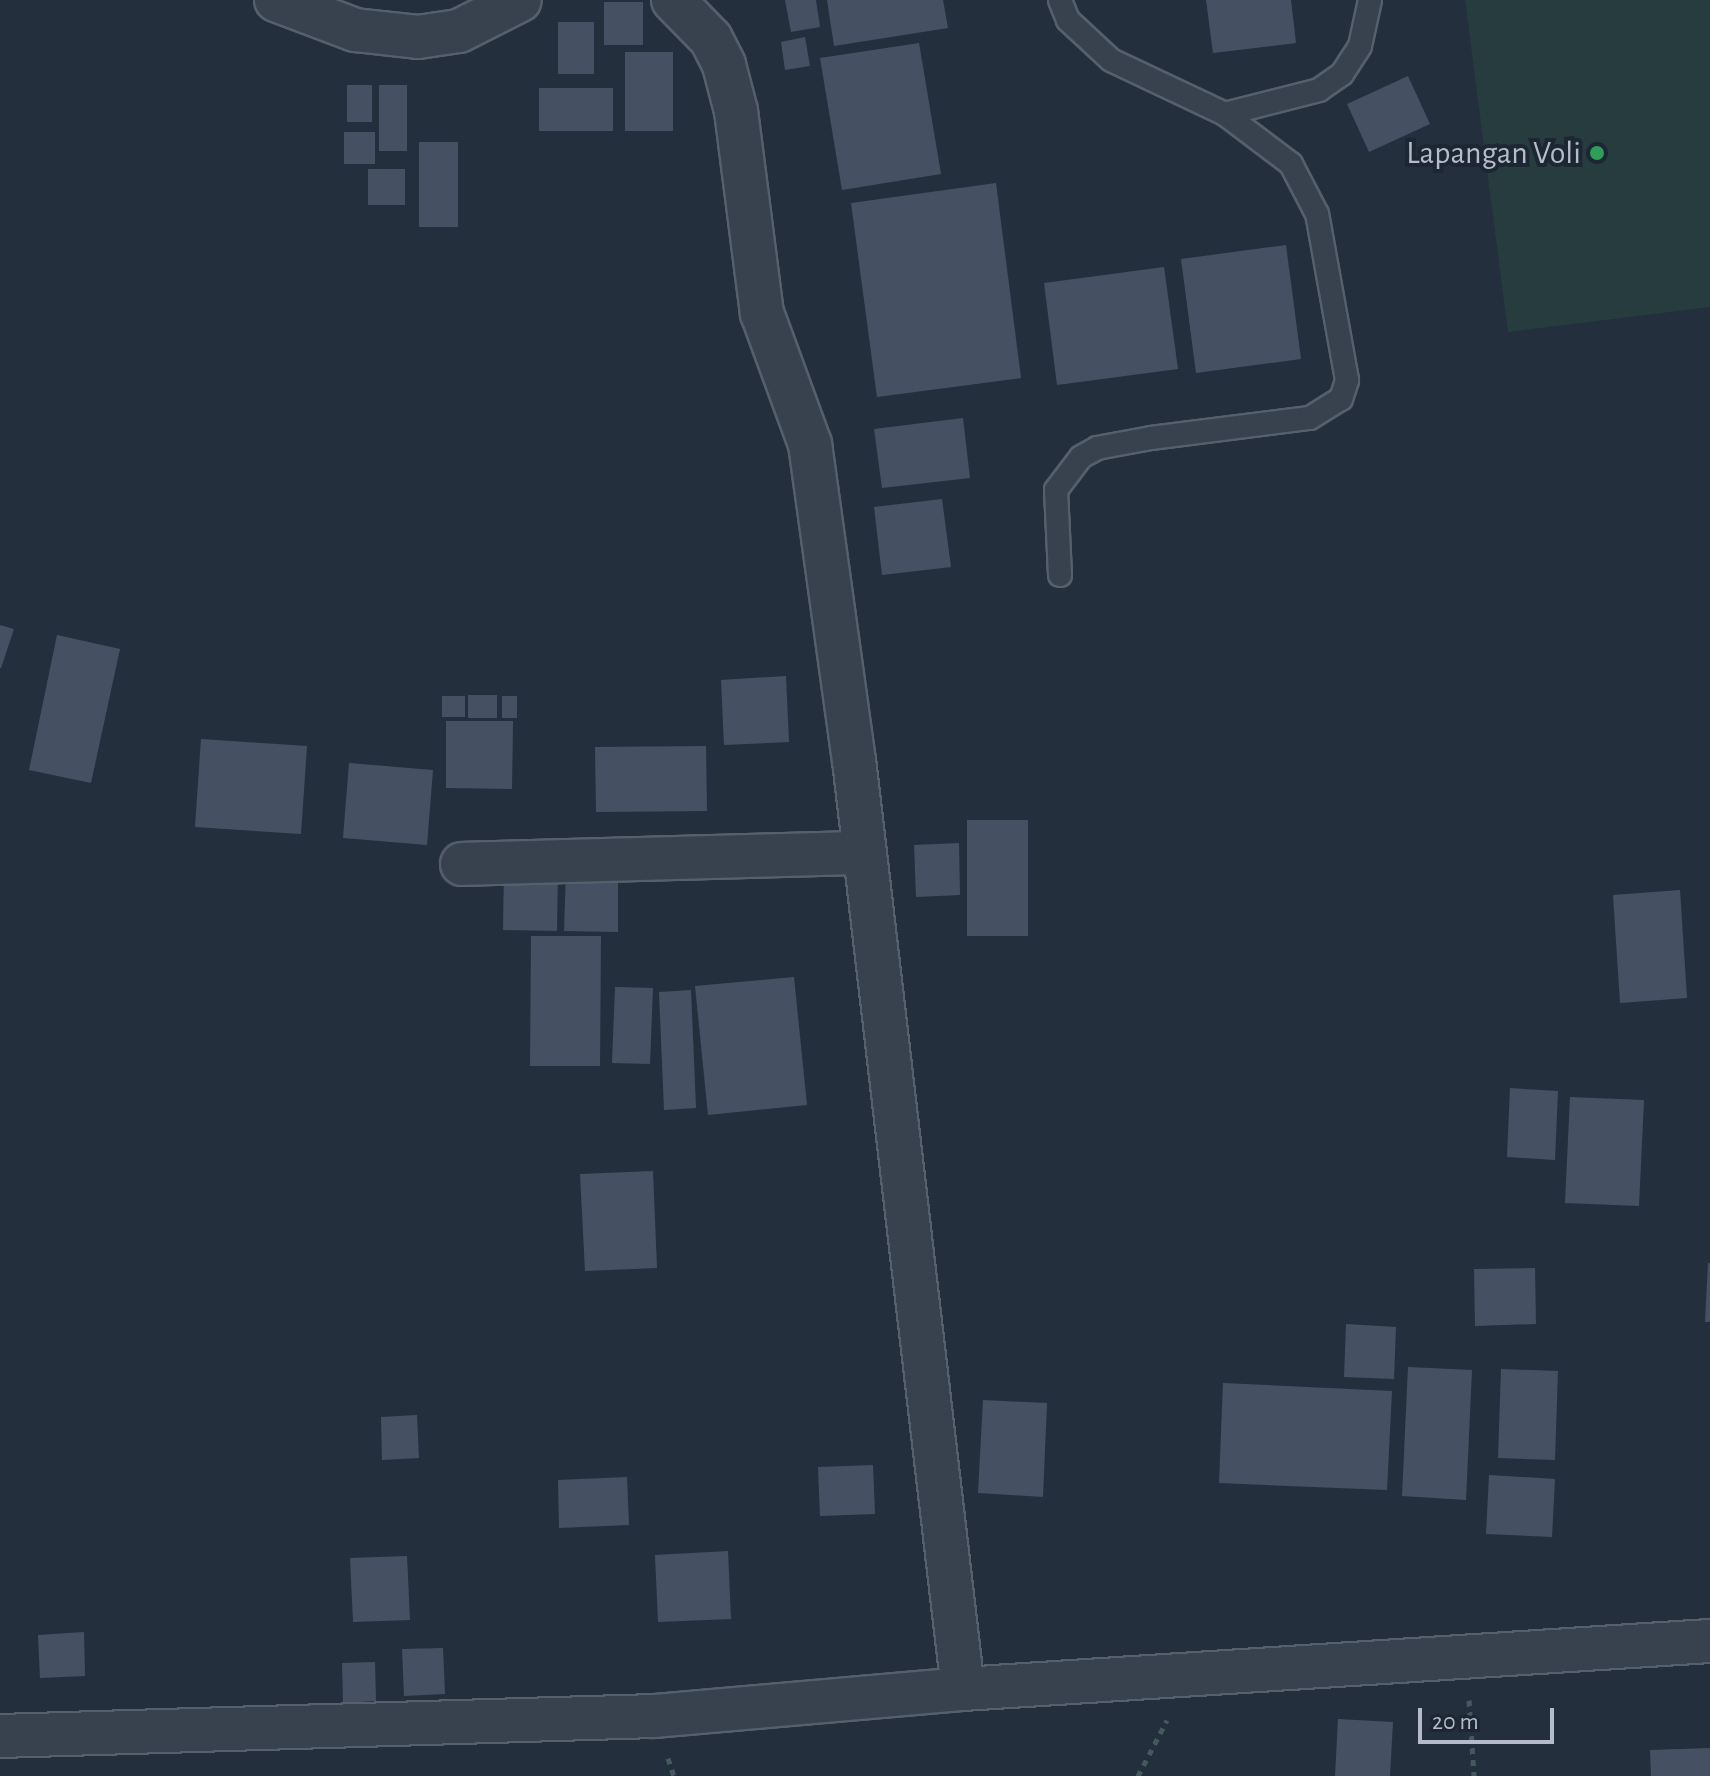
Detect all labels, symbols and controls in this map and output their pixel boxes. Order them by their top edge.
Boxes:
place label: Lapangan Voli [1406,134,1581,172]
marker: Lapangan Voli [1588,144,1606,162]
scale bar [1422,1692,1558,1742]
text: 20 m [1432,1710,1479,1734]

